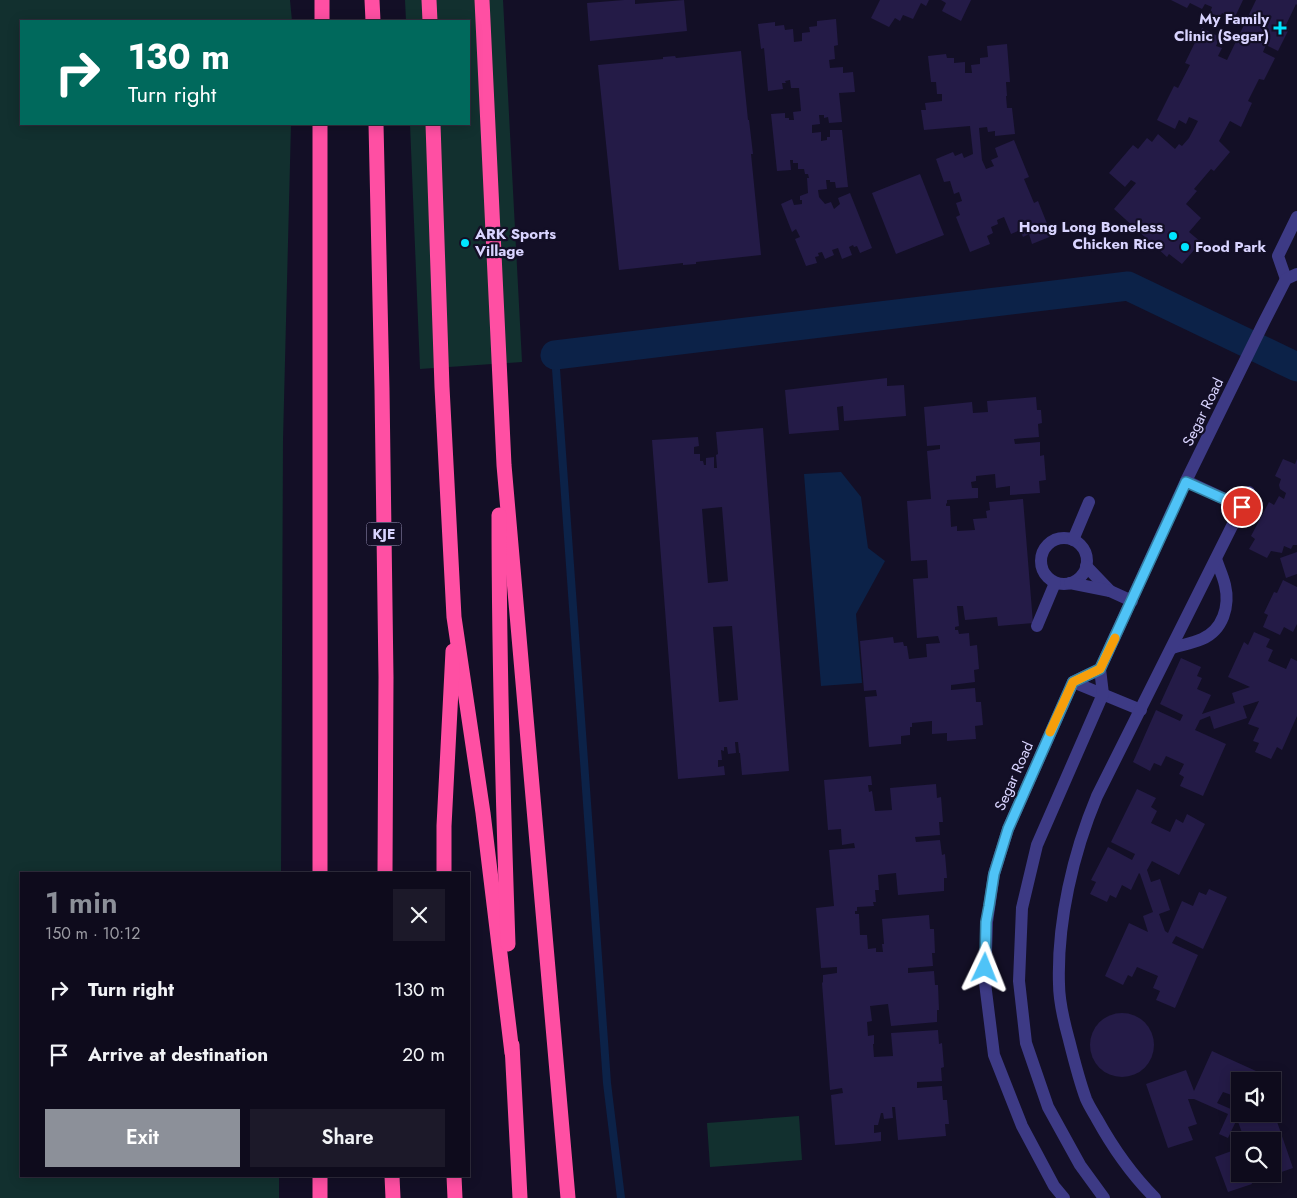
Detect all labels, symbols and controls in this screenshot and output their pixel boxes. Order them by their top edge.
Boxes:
place label: My Family Clinic (Segar) [1174,8,1269,47]
marker: My Family Clinic (Segar) [1273,21,1287,35]
text: 130 m [128,32,230,82]
icon: right [45,40,110,105]
text: Turn right [128,78,216,110]
place label: Hong Long Boneless Chicken Rice [1019,216,1163,255]
place label: ARK Sports Village [474,223,556,262]
marker: Hong Long Boneless Chicken Rice [1167,230,1179,242]
place label: Food Park [1195,236,1266,258]
marker: ARK Sports Village [459,237,471,249]
marker: Food Park [1179,241,1191,253]
street label: Segar Road [1177,374,1229,450]
pin [1221,486,1263,528]
icon: arrive [1228,493,1256,521]
road number: KJE [366,522,402,546]
street label: Segar Road [989,738,1039,814]
text: 1 min [45,881,118,924]
button: close [393,889,445,941]
text: 150 m · 10:12 [45,922,140,945]
position arrow [958,941,1010,993]
icon: right [45,976,73,1004]
text: Turn right [88,976,174,1003]
text: 130 m [394,976,445,1003]
icon: arrive [45,1041,73,1069]
text: Arrive at destination [88,1041,268,1068]
text: 20 m [402,1041,445,1068]
map controls [1231,1072,1281,1182]
button: sound [1231,1072,1281,1122]
button: Exit [45,1109,240,1167]
button: Share [250,1109,445,1167]
button: search [1231,1132,1281,1182]

